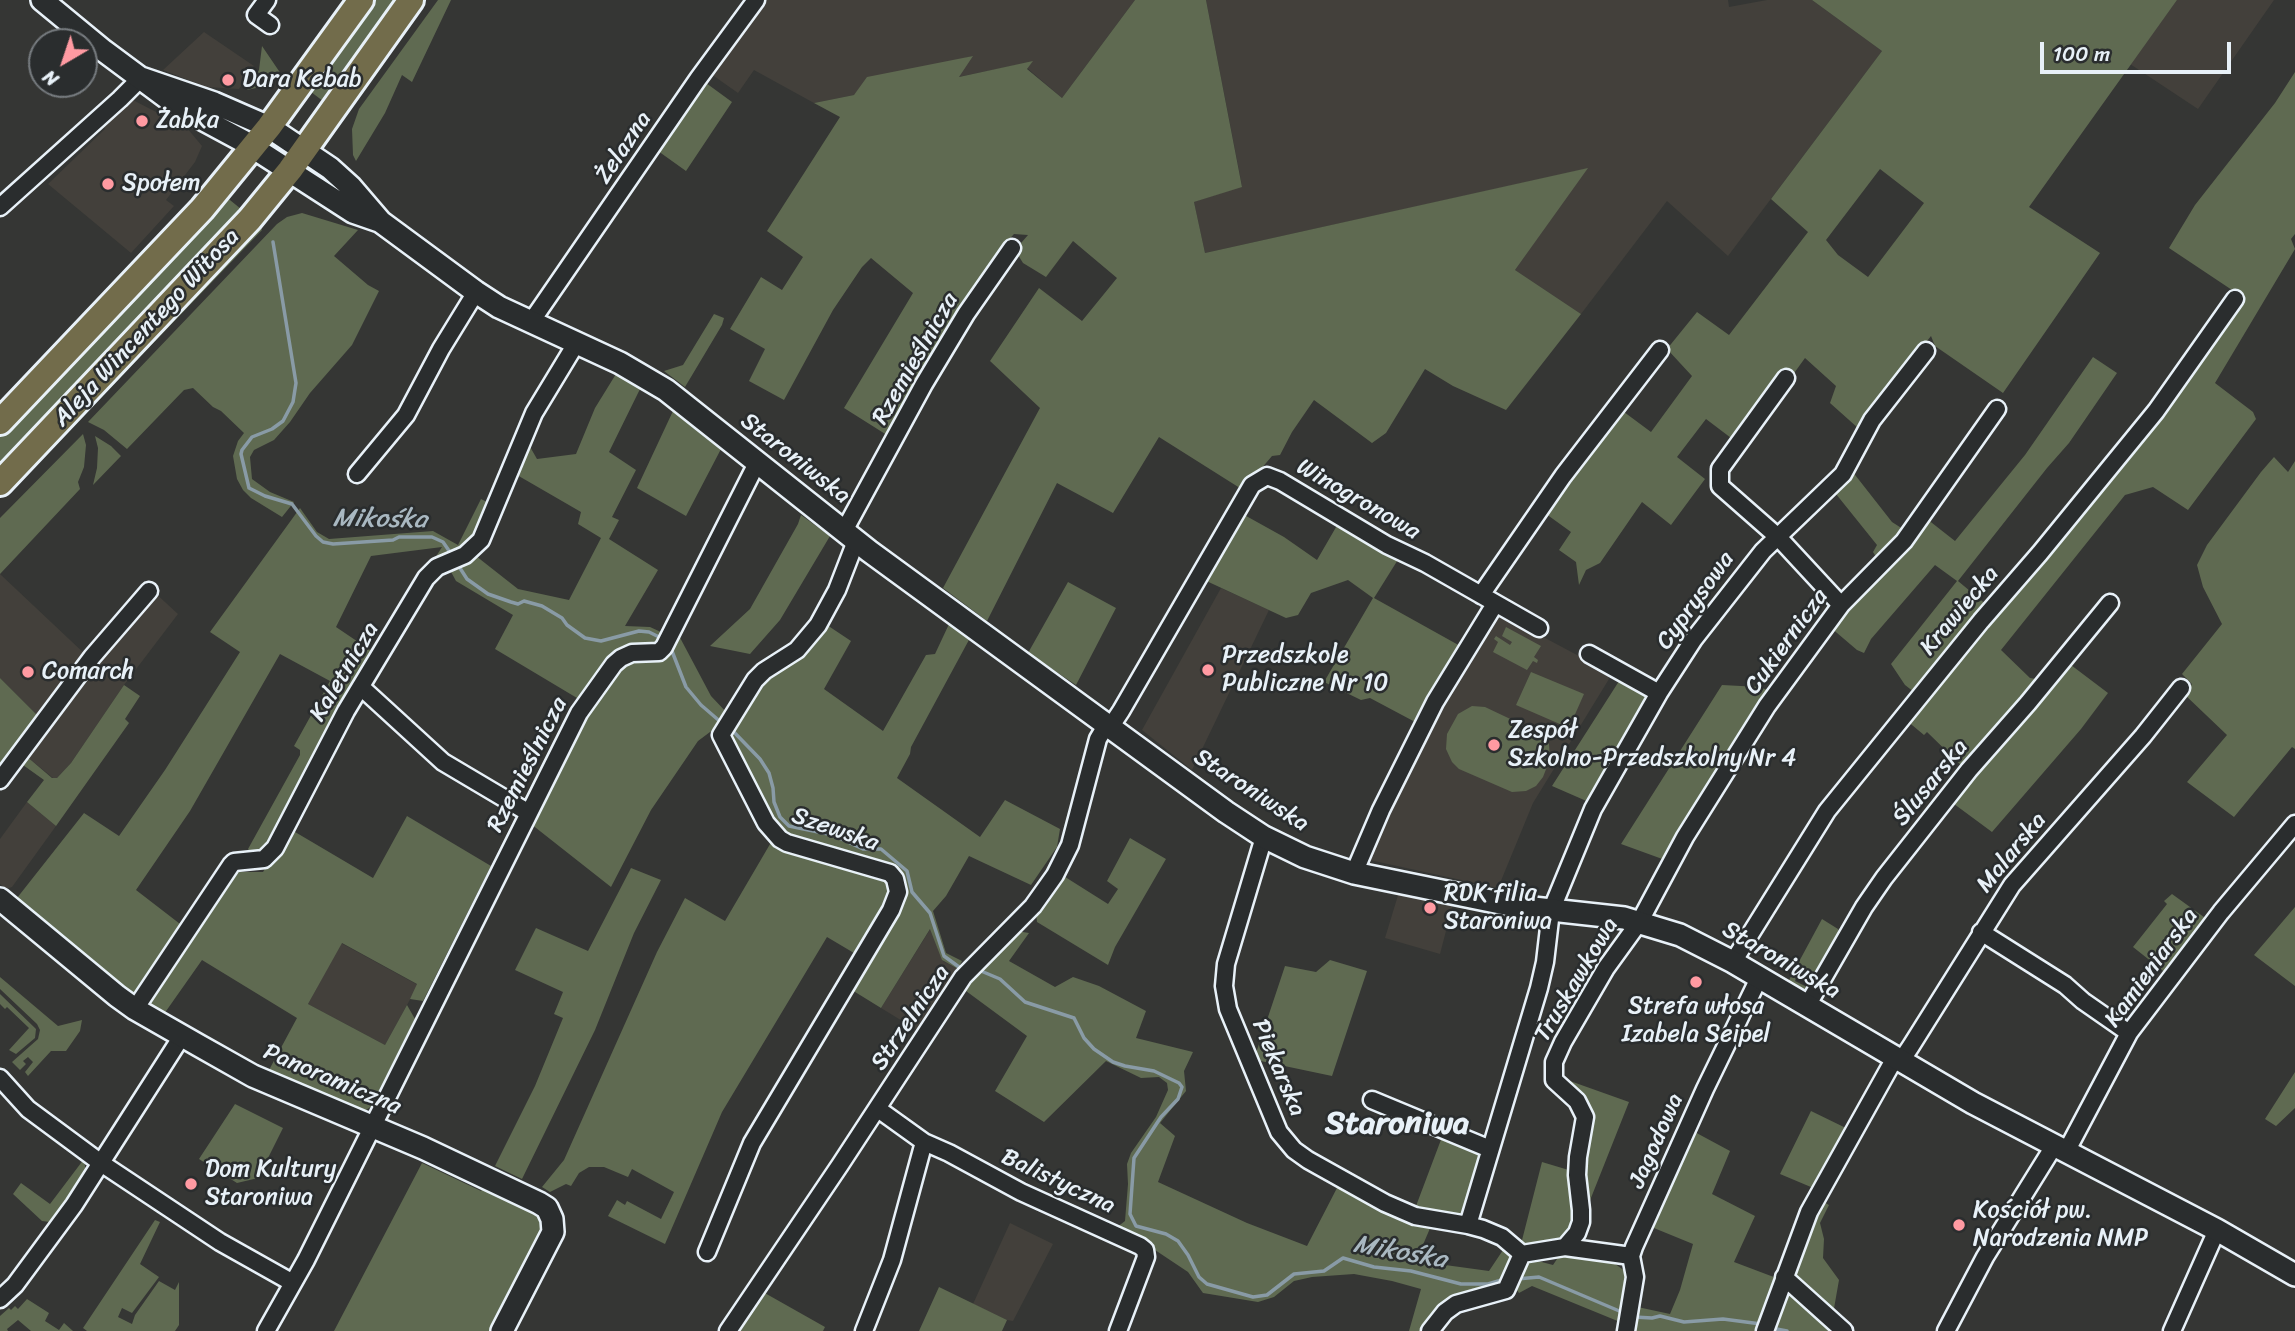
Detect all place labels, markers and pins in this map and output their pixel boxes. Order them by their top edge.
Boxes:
place label: Dara Kebab [242,66,361,94]
marker: Dara Kebab [220,72,236,88]
place label: Żabka [156,107,219,135]
marker: Żabka [134,113,150,129]
place label: Społem [122,170,201,198]
marker: Społem [100,176,116,192]
place label: Przedszkole Publiczne Nr 10 [1222,642,1388,698]
place label: Comarch [42,658,134,686]
marker: Przedszkole Publiczne Nr 10 [1200,662,1216,678]
marker: Comarch [20,664,36,680]
place label: Zespół Szkolno-Przedszkolny Nr 4 [1508,717,1796,773]
marker: Zespół Szkolno-Przedszkolny Nr 4 [1486,737,1502,753]
place label: RDK filia Staroniwa [1444,880,1552,936]
marker: RDK filia Staroniwa [1422,900,1438,916]
marker: Strefa włosa Izabela Seipel [1688,974,1704,990]
place label: Strefa włosa Izabela Seipel [1622,993,1770,1049]
place label: Dom Kultury Staroniwa [205,1156,336,1212]
marker: Dom Kultury Staroniwa [183,1176,199,1192]
place label: Kościół pw. Narodzenia NMP [1973,1197,2148,1253]
marker: Kościół pw. Narodzenia NMP [1951,1217,1967,1233]

